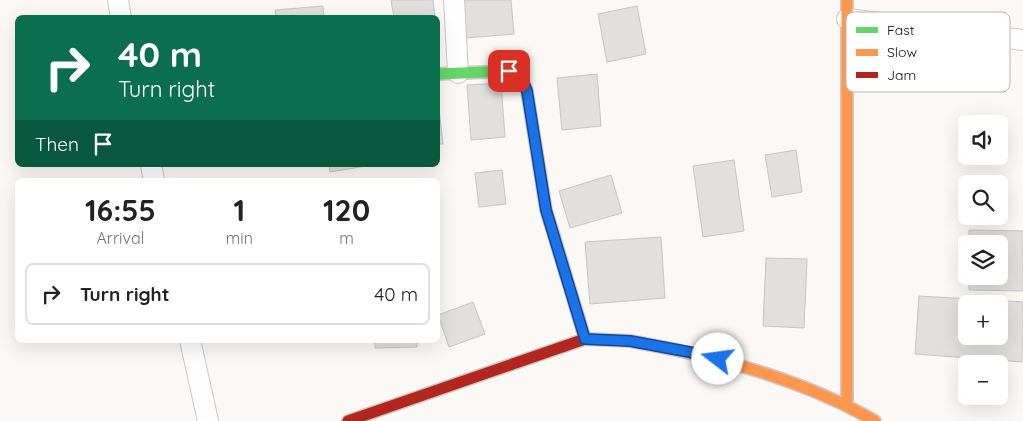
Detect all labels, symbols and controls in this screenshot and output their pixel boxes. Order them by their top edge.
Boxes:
legend [846,12,1010,92]
text: Fast [887,21,915,39]
text: 40 m [118,32,202,76]
icon: right [35,35,100,100]
text: Slow [887,43,917,61]
pin [488,50,530,92]
icon: arrive [495,57,523,85]
text: Jam [887,66,916,84]
text: Turn right [118,75,215,103]
map controls [958,115,1008,405]
button: sound [958,115,1008,165]
icon: arrive [89,130,117,158]
text: Then [35,132,79,156]
button: search [958,175,1008,225]
text: 16:55 [85,191,156,229]
text: 1 [234,191,245,229]
text: 120 [323,191,370,229]
text: Arrival [96,228,144,248]
text: min [226,228,253,248]
text: m [339,228,354,248]
button: layers [958,235,1008,285]
icon: right [37,280,65,308]
text: Turn right [80,282,169,306]
text: 40 m [374,282,418,306]
button: + [958,295,1008,345]
position arrow [691,332,743,384]
button: − [958,355,1008,405]

